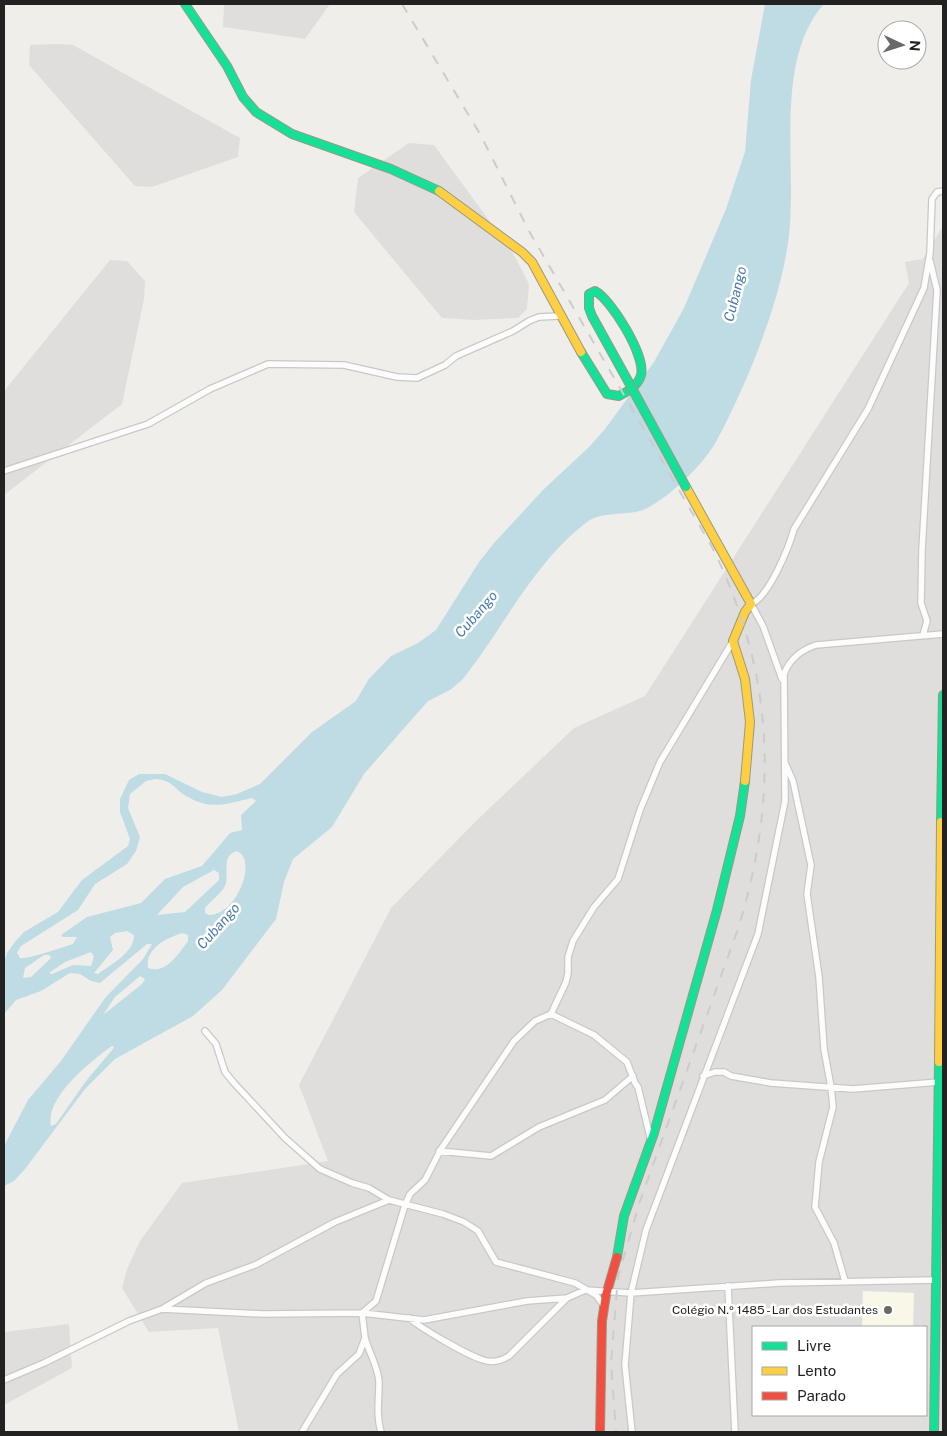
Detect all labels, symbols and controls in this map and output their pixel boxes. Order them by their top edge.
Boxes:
north arrow [877,20,927,70]
text: N [907,40,923,52]
water label: Cubango [720,264,750,323]
water label: Cubango [452,587,501,640]
water label: Cubango [193,899,243,952]
place label: Colégio N.º 1485 - Lar dos Estudantes [672,1303,878,1317]
marker: Colégio N.º 1485 - Lar dos Estudantes [882,1304,894,1316]
legend [752,1326,927,1416]
text: Livre [797,1337,831,1354]
text: Lento [797,1362,836,1379]
text: Parado [797,1387,846,1404]

